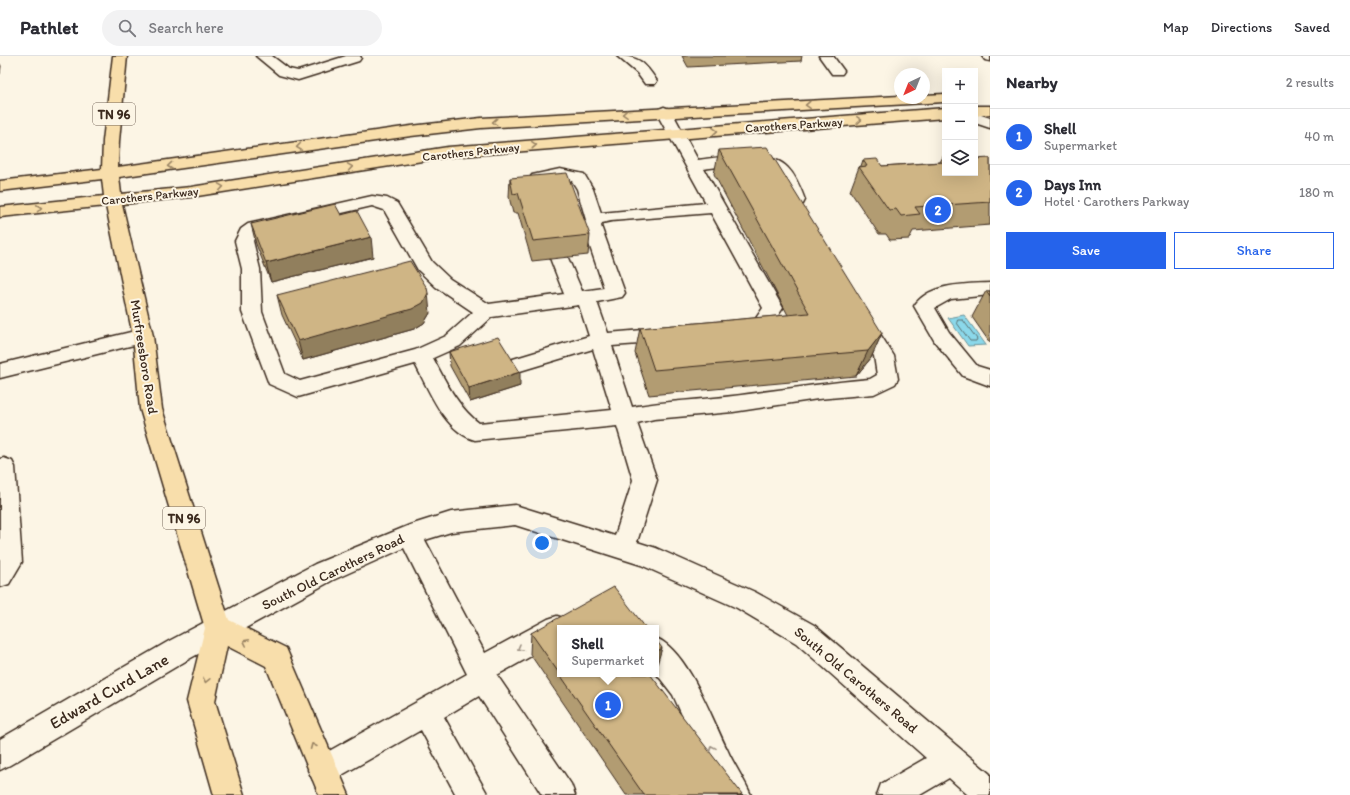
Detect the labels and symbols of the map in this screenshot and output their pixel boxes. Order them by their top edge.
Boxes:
north arrow [894,68,930,104]
one-way arrow [805,100,811,109]
road number: TN 96 [93,103,135,125]
one-way arrow [622,110,628,119]
street label: Carothers Parkway [745,115,844,135]
one-way arrow [856,116,862,125]
one-way arrow [492,118,498,127]
one-way arrow [712,127,718,136]
street label: Carothers Parkway [422,140,521,164]
one-way arrow [531,141,537,150]
one-way arrow [296,142,302,151]
one-way arrow [167,161,173,170]
one-way arrow [347,164,353,172]
one-way arrow [218,183,224,192]
street label: Carothers Parkway [101,184,200,208]
pin: 2 [925,195,951,225]
one-way arrow [36,204,42,213]
street label: Murfreesboro Road [127,299,161,416]
road number: TN 96 [163,507,205,529]
street label: South Old Carothers Road [259,530,407,614]
your location [532,533,552,553]
street label: South Old Carothers Road [791,623,922,737]
one-way arrow [243,639,251,647]
one-way arrow [517,643,524,651]
street label: Edward Curd Lane [46,649,172,733]
one-way arrow [202,677,210,683]
pin: 1 [595,690,621,720]
one-way arrow [310,743,318,750]
one-way arrow [708,745,716,752]

